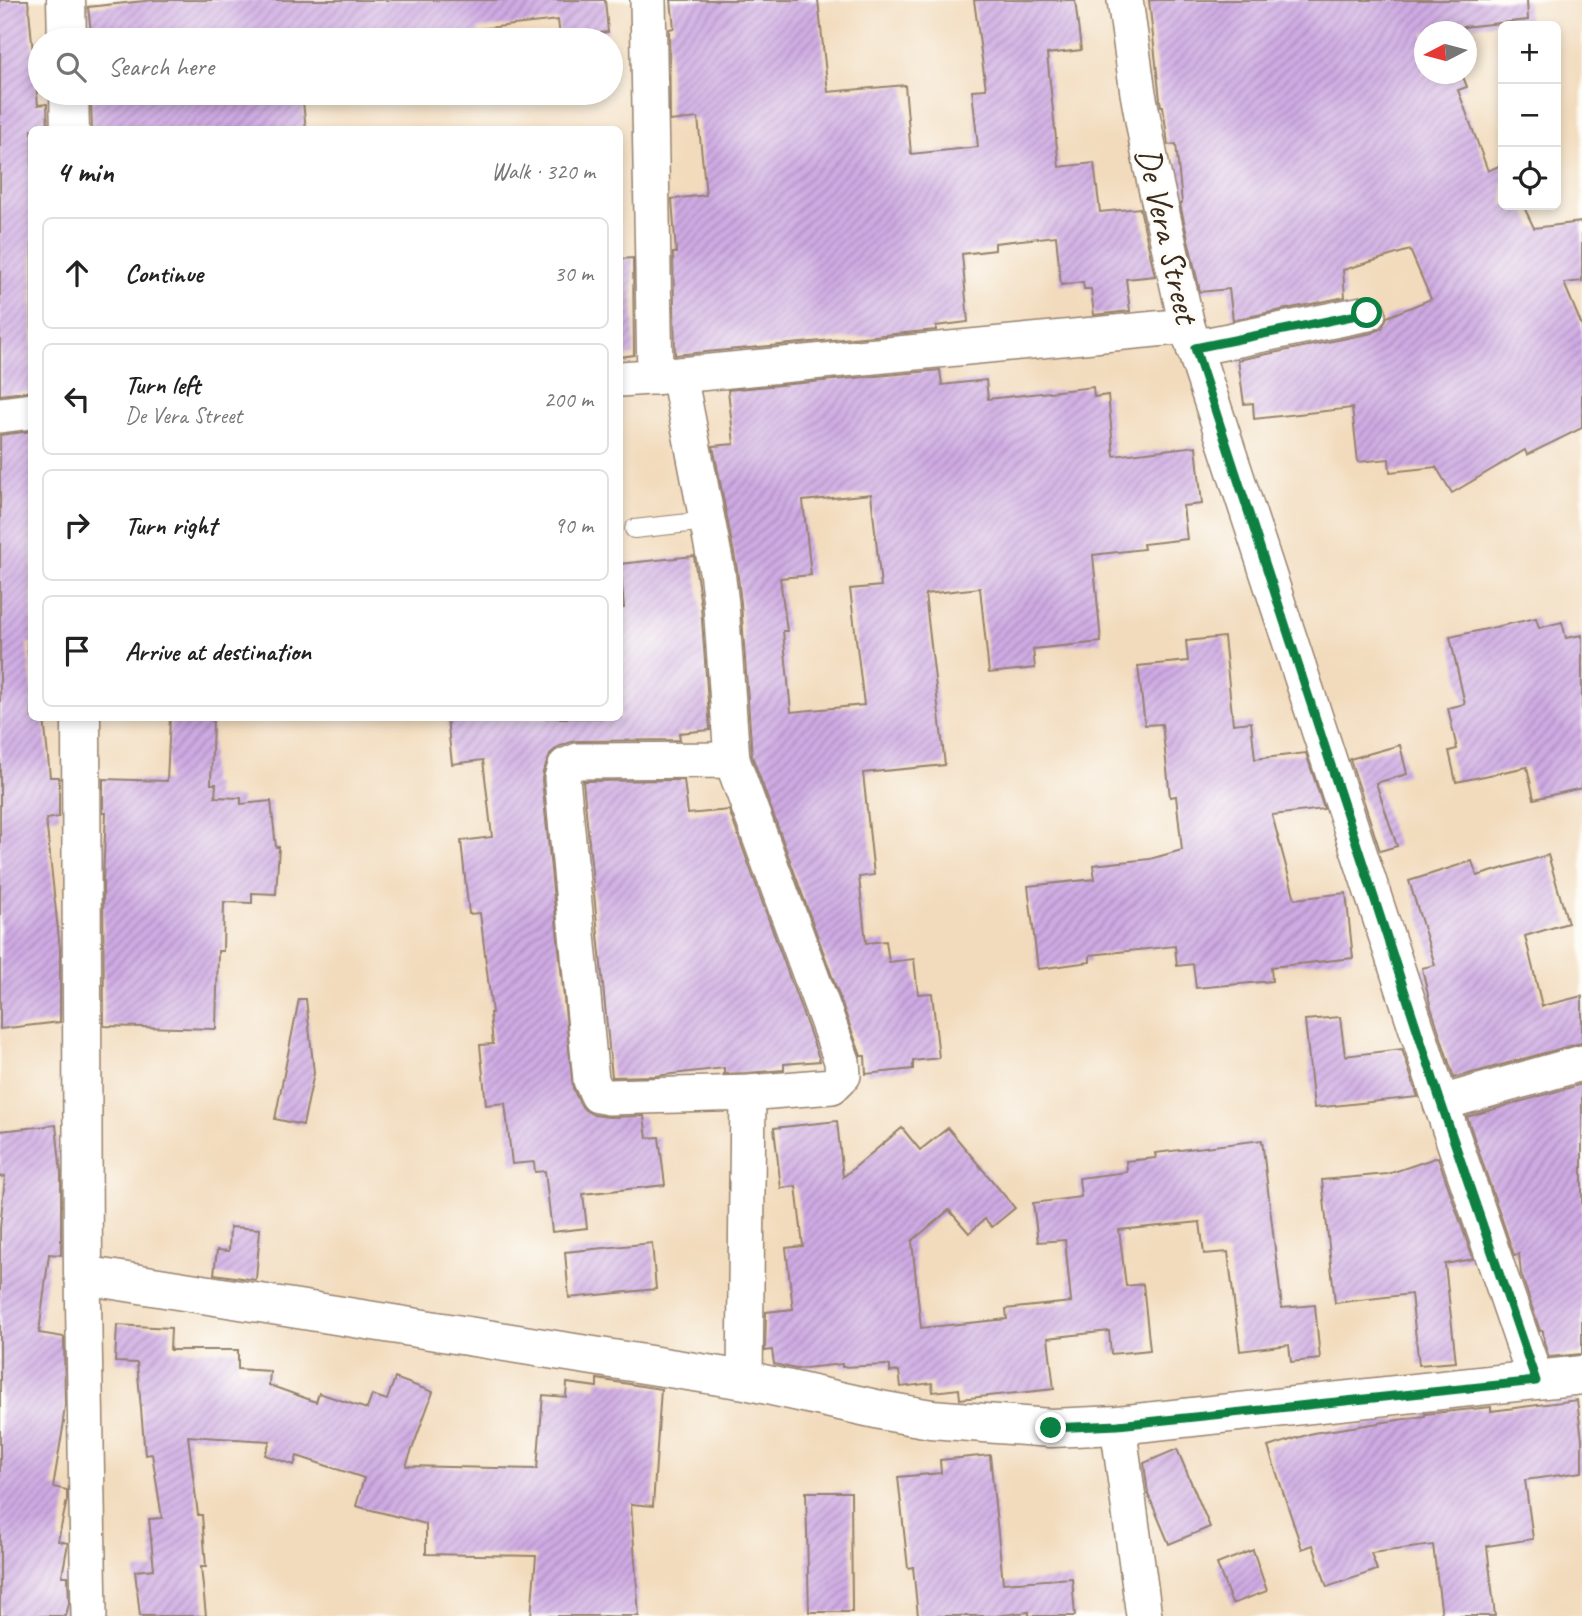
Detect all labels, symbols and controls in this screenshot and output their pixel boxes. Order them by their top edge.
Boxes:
north arrow [1414,21,1477,84]
map controls [1498,21,1561,210]
button: + [1498,21,1561,84]
search box [28,28,623,105]
icon: search [52,48,90,86]
text: Search here [108,50,214,83]
button: − [1498,84,1561,147]
street label: De Vera Street [1126,143,1210,330]
button: locate [1498,147,1561,210]
text: 4 min [56,153,113,191]
text: Walk · 320 m [491,157,595,186]
icon: ahead [58,254,96,292]
text: Continue [125,257,203,290]
text: 30 m [554,259,593,288]
route start [1351,297,1382,328]
text: Turn left [125,368,200,401]
icon: left [58,380,96,418]
text: 200 m [544,385,593,414]
text: De Vera Street [125,401,242,430]
icon: right [58,506,96,544]
text: Turn right [125,509,216,542]
text: 90 m [554,511,593,540]
icon: arrive [58,632,96,670]
text: Arrive at destination [125,635,311,668]
route end [1035,1412,1066,1443]

